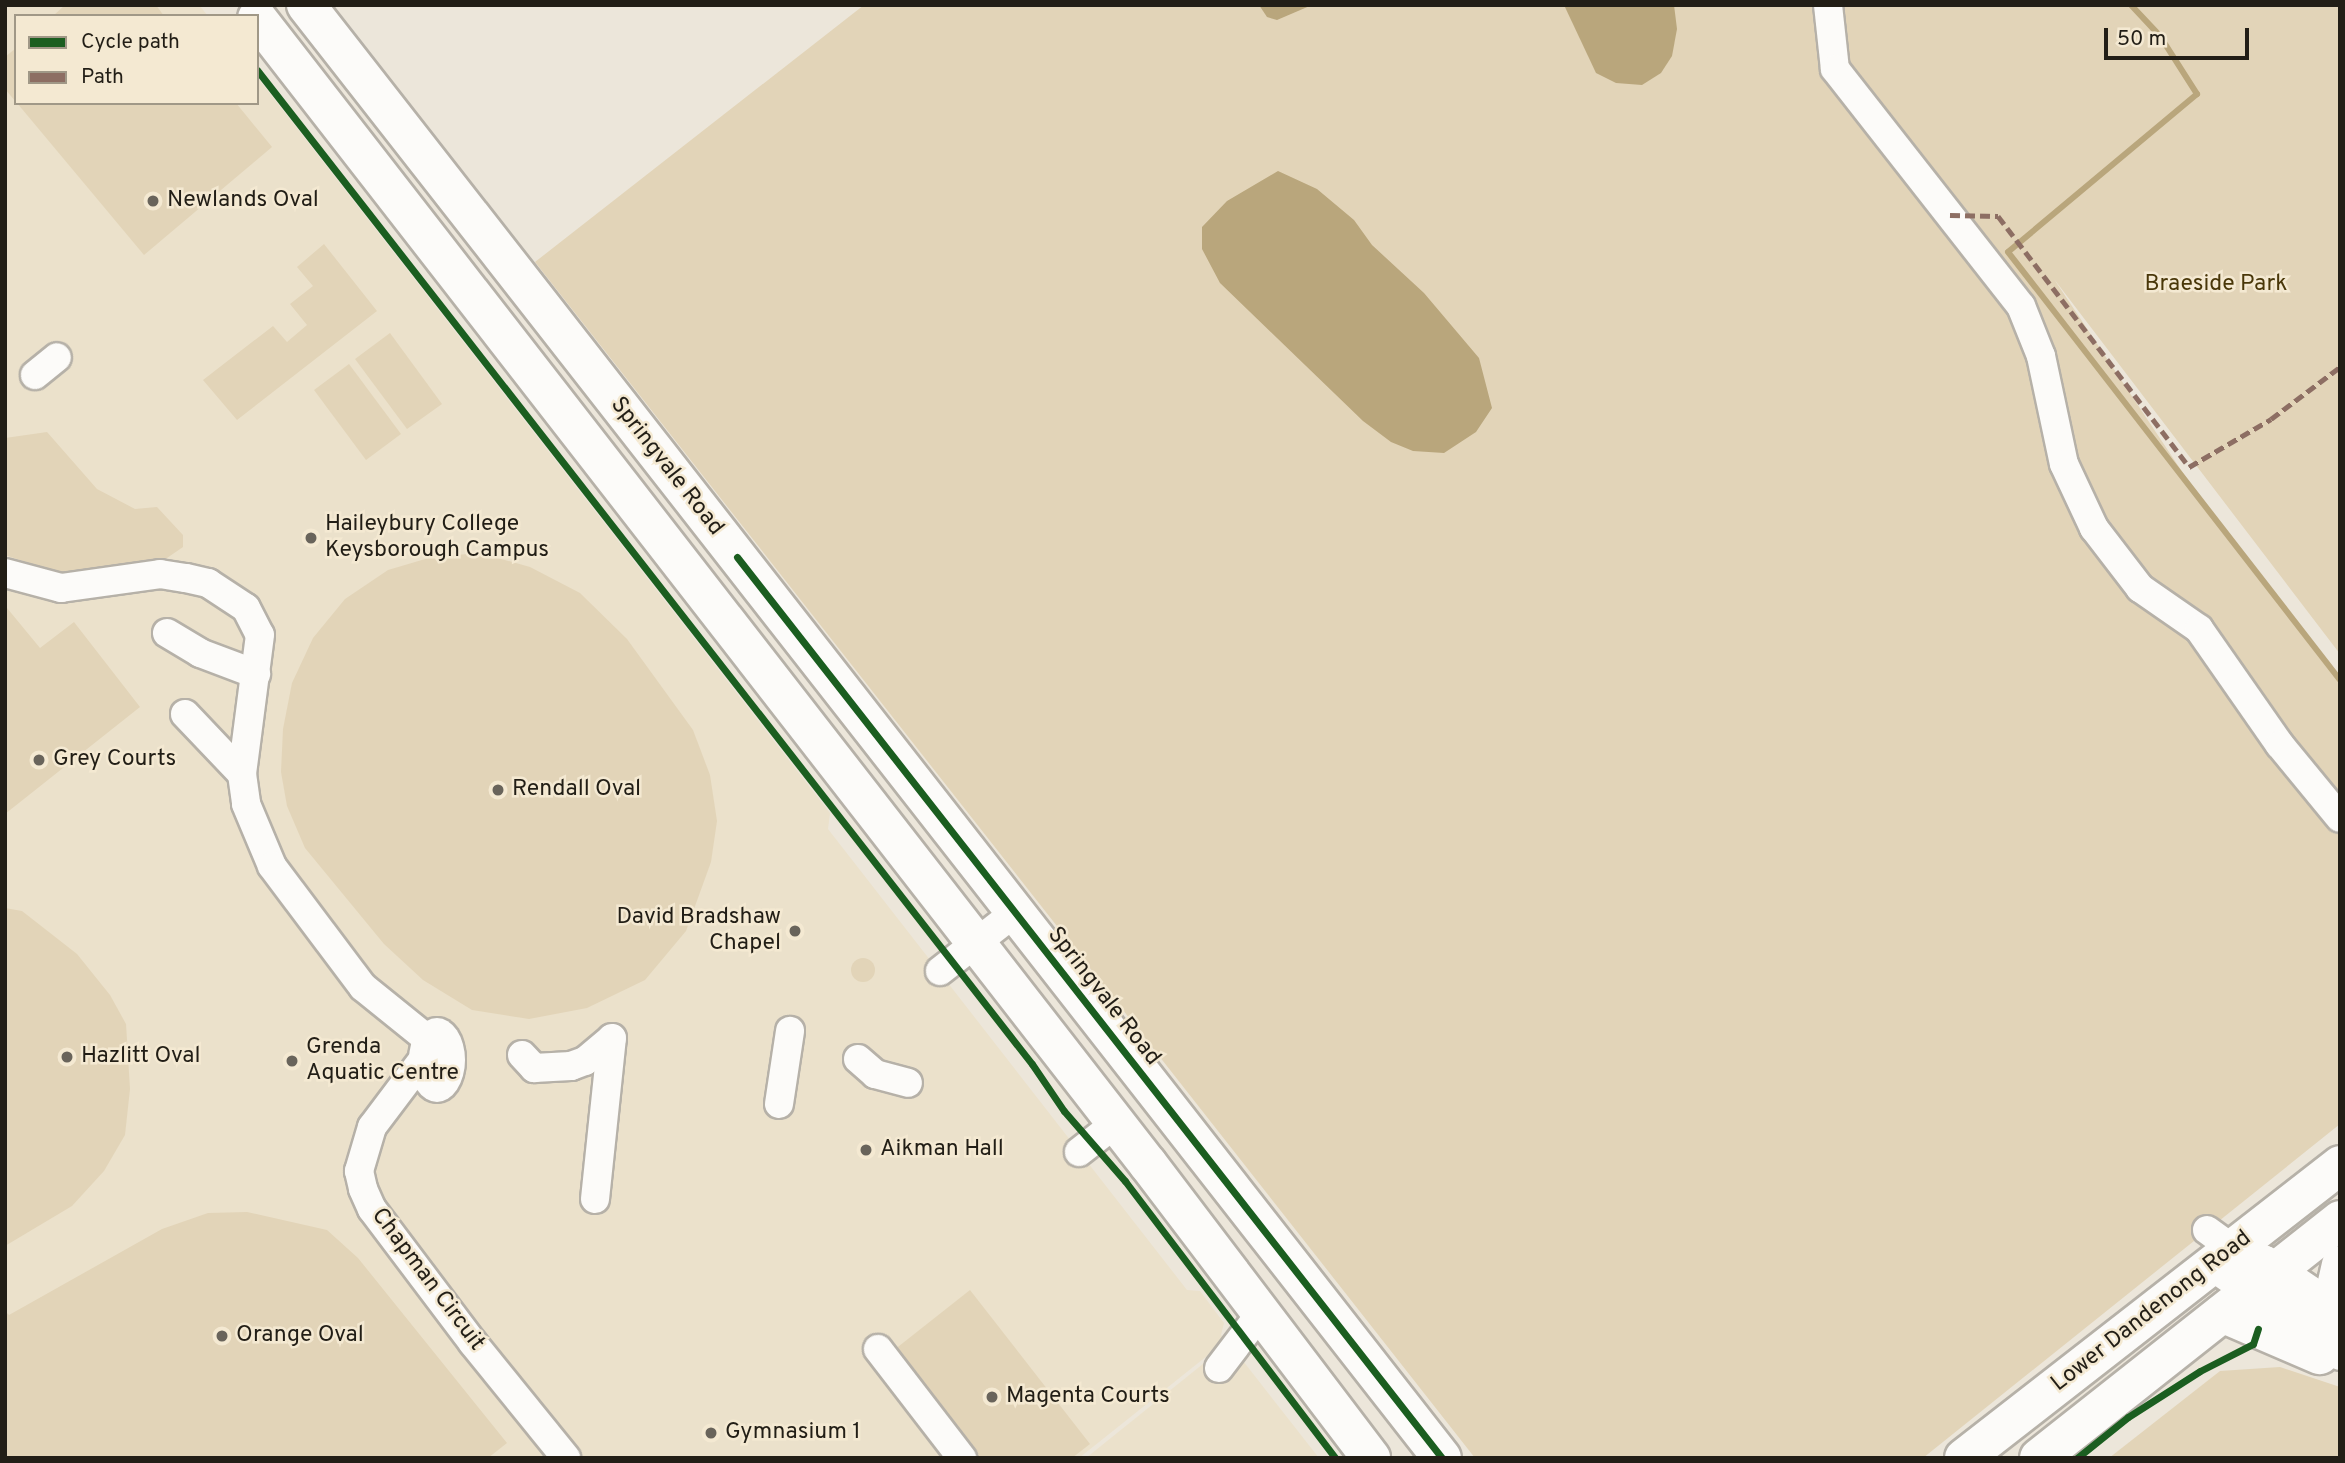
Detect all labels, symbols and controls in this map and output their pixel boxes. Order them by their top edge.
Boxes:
legend [14,14,259,105]
scale bar [2107,14,2252,58]
text: 50 m [2117,26,2166,53]
text: Cycle path [81,29,180,56]
text: Path [81,64,124,91]
place label: Newlands Oval [167,187,319,215]
marker: Newlands Oval [145,193,161,209]
park label: Braeside Park [2145,271,2287,299]
street label: Springvale Road [603,392,729,542]
place label: Haileybury College Keysborough Campus [325,511,549,565]
marker: Haileybury College Keysborough Campus [303,530,319,546]
place label: Grey Courts [53,746,176,774]
marker: Grey Courts [31,752,47,768]
place label: Rendall Oval [512,776,641,804]
marker: Rendall Oval [490,782,506,798]
place label: David Bradshaw Chapel [617,904,781,958]
street label: Springvale Road [1040,922,1166,1072]
marker: David Bradshaw Chapel [787,923,803,939]
place label: Grenda Aquatic Centre [306,1034,459,1088]
place label: Hazlitt Oval [81,1043,200,1071]
marker: Hazlitt Oval [59,1049,75,1065]
marker: Grenda Aquatic Centre [284,1053,300,1069]
place label: Aikman Hall [880,1136,1004,1164]
marker: Aikman Hall [858,1142,874,1158]
street label: Chapman Circuit [364,1203,490,1357]
street label: Lower Dandenong Road [2047,1225,2257,1399]
place label: Orange Oval [236,1322,364,1350]
marker: Orange Oval [214,1328,230,1344]
place label: Magenta Courts [1006,1383,1170,1411]
marker: Magenta Courts [984,1389,1000,1405]
place label: Gymnasium 1 [725,1419,861,1447]
marker: Gymnasium 1 [703,1425,719,1441]

